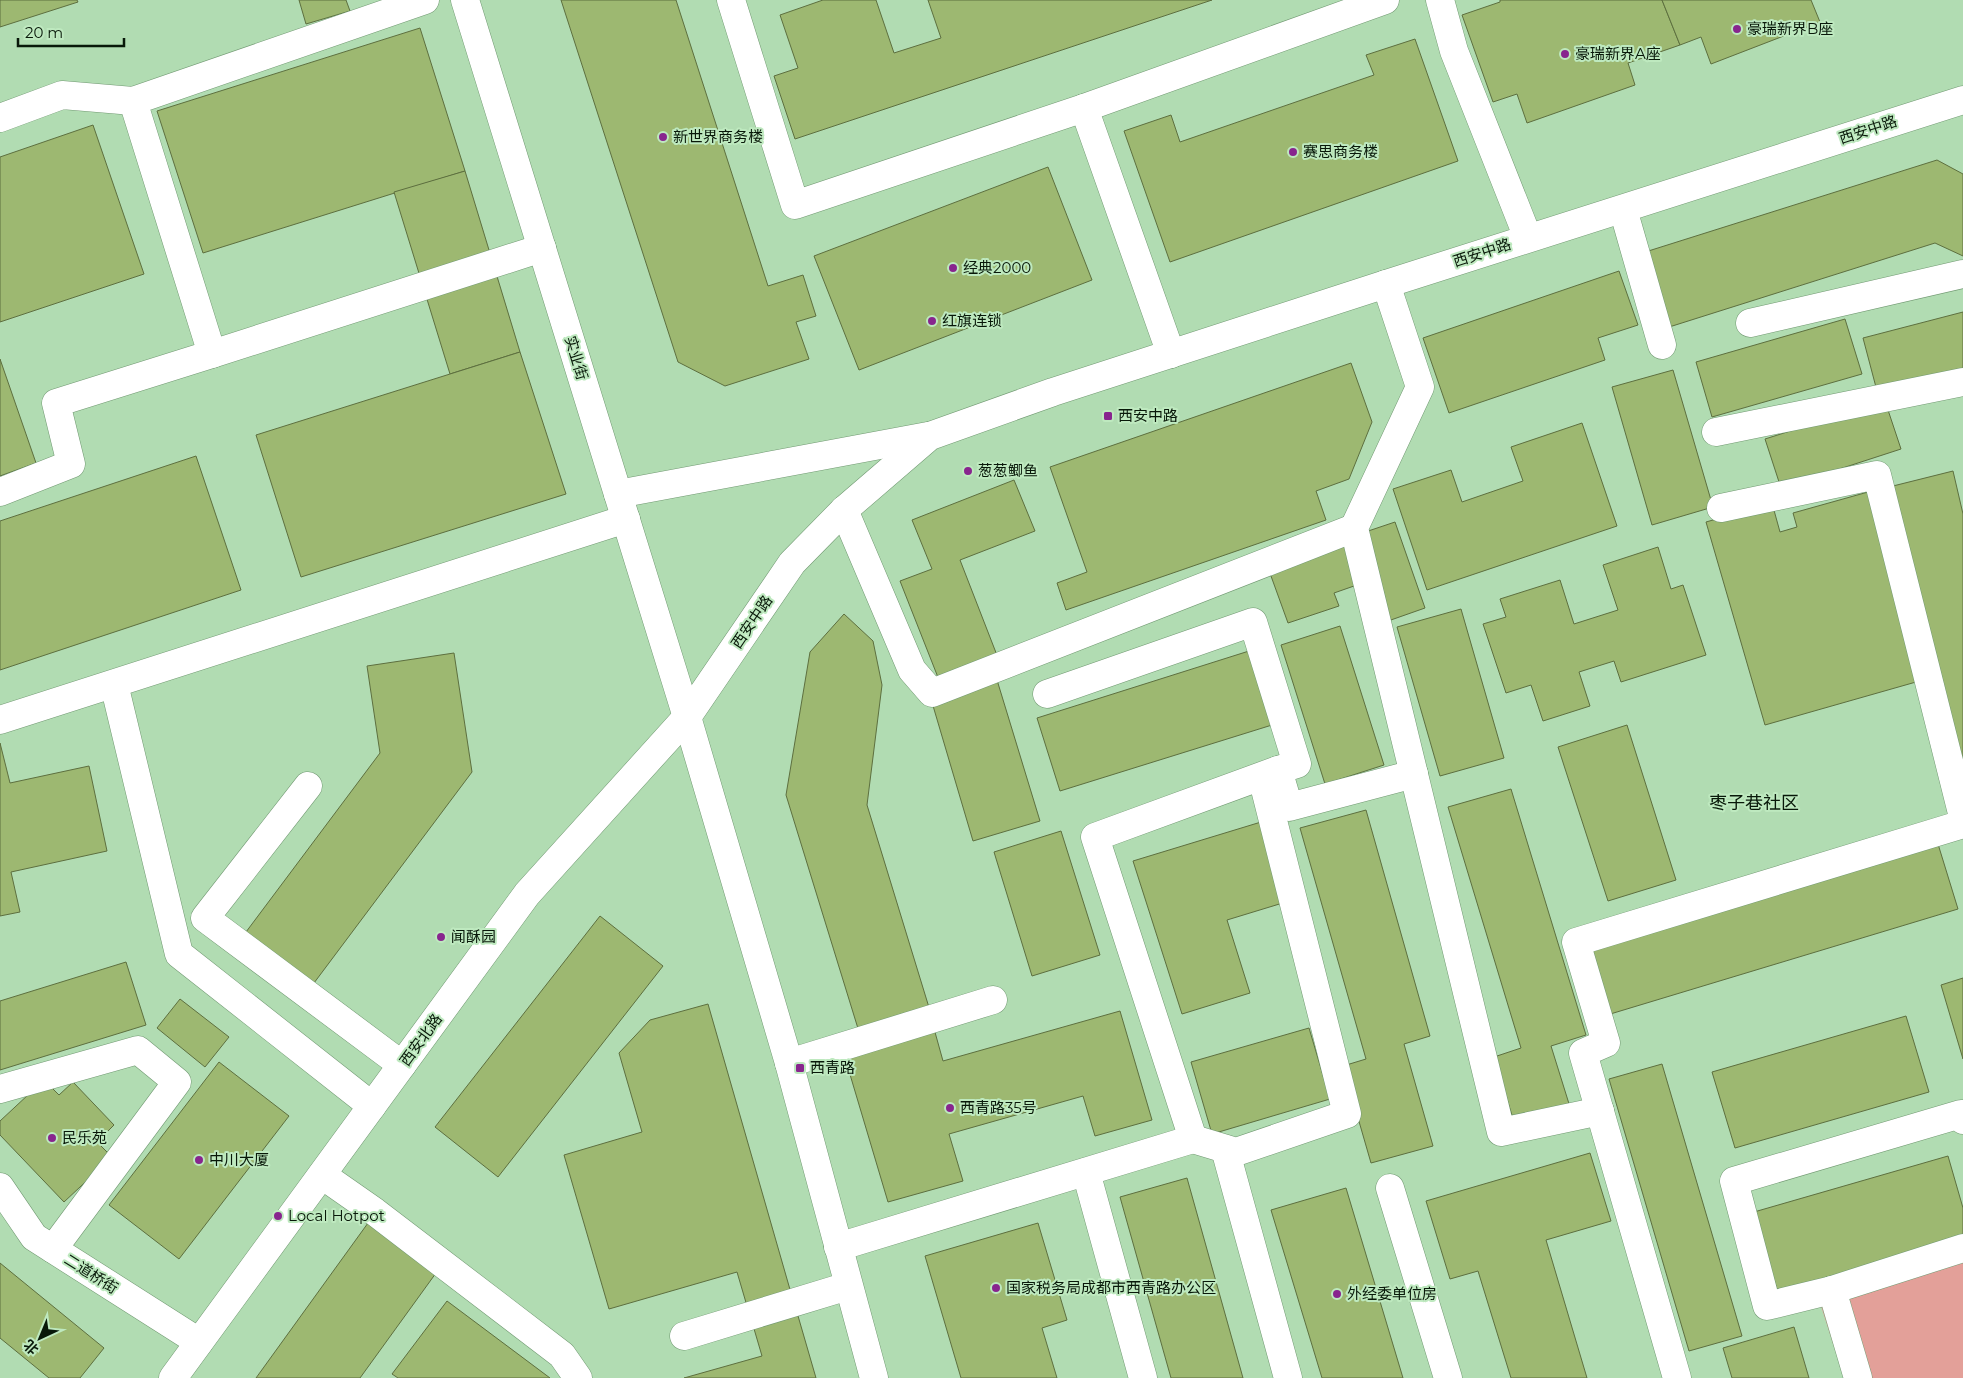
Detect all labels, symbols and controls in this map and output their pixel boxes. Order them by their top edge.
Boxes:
scale bar [18,15,124,47]
place label: 豪瑞新界B座 [1747,19,1833,38]
text: 20 m [25,23,63,42]
marker: 豪瑞新界B座 [1731,23,1743,35]
place label: 豪瑞新界A座 [1575,44,1661,63]
marker: 豪瑞新界A座 [1559,48,1571,60]
street label: 西安中路 [1836,111,1899,148]
place label: 新世界商务楼 [673,127,763,146]
marker: 新世界商务楼 [657,131,669,143]
place label: 赛思商务楼 [1303,142,1378,161]
marker: 赛思商务楼 [1287,146,1299,158]
street label: 西安中路 [1450,234,1513,271]
place label: 经典2000 [963,258,1031,277]
marker: 经典2000 [947,262,959,274]
place label: 红旗连锁 [942,311,1002,330]
marker: 红旗连锁 [926,315,938,327]
street label: 实业街 [561,334,592,382]
place label: 西安中路 [1118,406,1178,425]
marker: 西安中路 [1102,410,1114,422]
place label: 葱葱鲫鱼 [978,461,1038,480]
marker: 葱葱鲫鱼 [962,465,974,477]
street label: 西安中路 [727,592,776,652]
district label: 枣子巷社区 [1709,792,1799,814]
place label: 闻酥园 [451,927,496,946]
marker: 闻酥园 [435,931,447,943]
street label: 西安北路 [395,1010,446,1070]
place label: 西青路 [810,1058,855,1077]
marker: 西青路 [794,1062,806,1074]
place label: 西青路35号 [960,1098,1037,1117]
marker: 西青路35号 [944,1102,956,1114]
place label: 民乐苑 [62,1128,107,1147]
marker: 民乐苑 [46,1132,58,1144]
place label: 中川大厦 [209,1150,269,1169]
marker: 中川大厦 [193,1154,205,1166]
place label: Local Hotpot [288,1206,385,1225]
marker: Local Hotpot [272,1210,284,1222]
street label: 二道桥街 [61,1250,122,1298]
place label: 国家税务局成都市西青路办公区 [1006,1278,1216,1297]
marker: 国家税务局成都市西青路办公区 [990,1282,1002,1294]
place label: 外经委单位房 [1347,1284,1437,1303]
marker: 外经委单位房 [1331,1288,1343,1300]
north arrow [15,1313,65,1363]
text: 北 [20,1336,42,1359]

